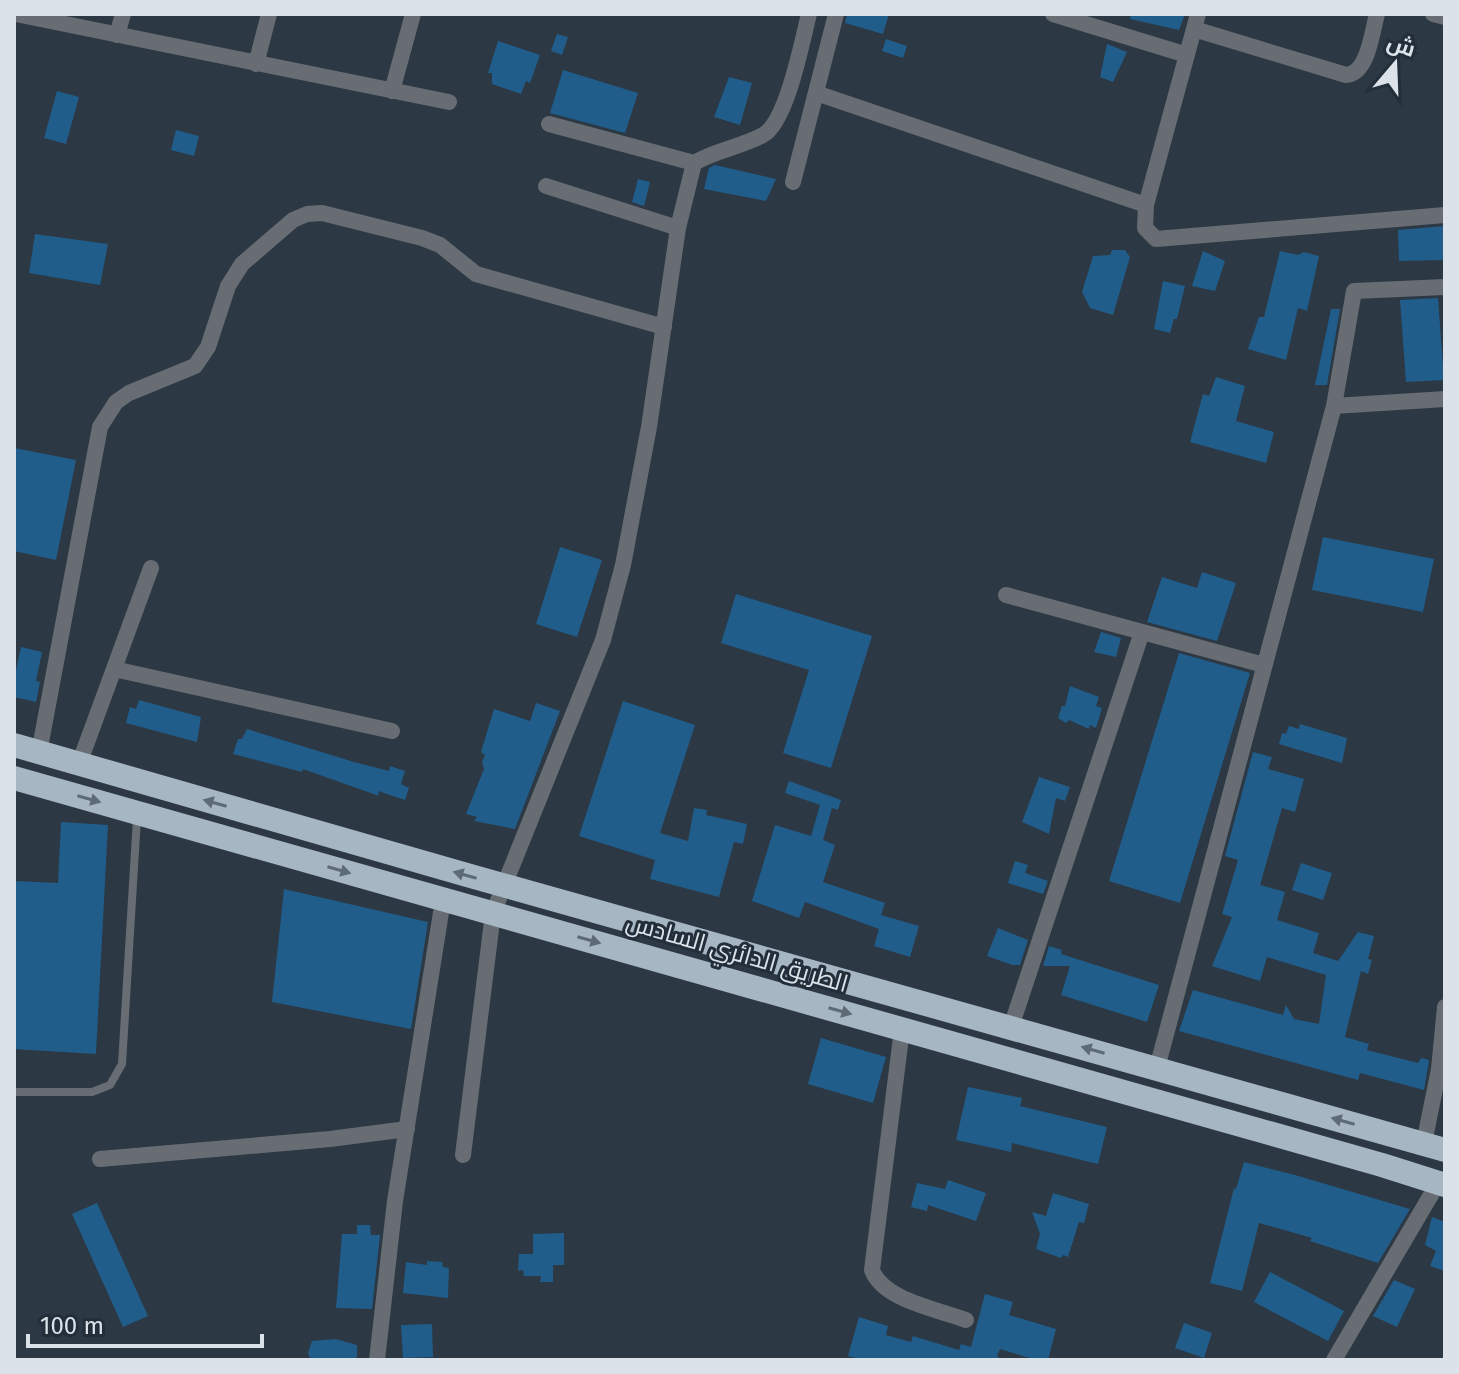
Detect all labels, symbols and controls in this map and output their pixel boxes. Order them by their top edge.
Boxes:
north arrow [1355,24,1435,104]
text: ش [1384,28,1419,63]
one-way arrow [77,793,101,806]
one-way arrow [202,796,226,809]
one-way arrow [328,864,352,877]
one-way arrow [452,868,476,881]
street label: الطريق الدائري السادس [622,908,851,1002]
one-way arrow [577,935,602,947]
one-way arrow [828,1005,852,1018]
one-way arrow [1080,1043,1104,1056]
one-way arrow [1331,1114,1356,1126]
scale bar [28,1298,262,1348]
text: 100 m [40,1312,104,1340]

